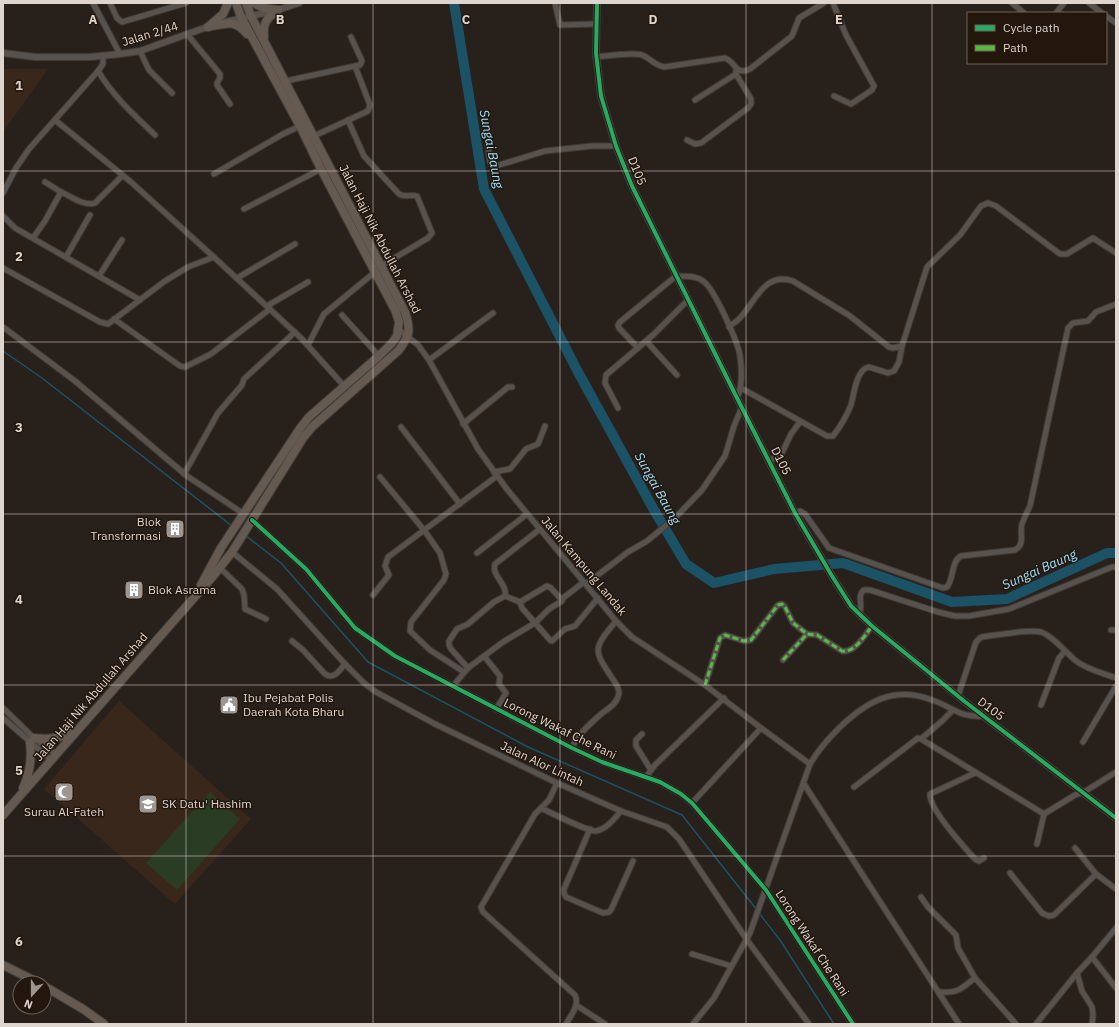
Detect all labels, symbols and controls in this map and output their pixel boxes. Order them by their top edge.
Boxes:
text: A [89,11,98,28]
text: B [276,11,285,28]
text: C [462,11,471,28]
text: D [648,11,658,28]
text: E [835,11,843,28]
legend [967,12,1107,64]
street label: Jalan 2/44 [120,18,180,49]
text: Cycle path [1003,20,1060,35]
text: Path [1003,40,1028,55]
text: 1 [15,77,23,94]
water label: Sungai Baung [476,108,508,191]
street label: D105 [625,154,650,187]
street label: Jalan Haji Nik Abdullah Arshad [336,162,425,316]
text: 2 [15,248,23,265]
text: 3 [15,419,23,436]
street label: D105 [768,444,795,477]
water label: Sungai Baung [631,449,685,528]
street label: Jalan Kampung Landak [539,513,631,619]
place label: Blok Transformasi [91,514,162,543]
building icon: Blok Transformasi [164,518,186,540]
water label: Sungai Baung [999,545,1080,593]
building icon: Blok Asrama [123,579,145,601]
place label: Blok Asrama [148,582,217,597]
text: 4 [15,591,23,608]
street label: Jalan Haji Nik Abdullah Arshad [31,629,151,764]
place label: Ibu Pejabat Polis Daerah Kota Bharu [243,690,344,719]
public building icon: Ibu Pejabat Polis Daerah Kota Bharu [218,694,240,716]
street label: D105 [975,694,1008,724]
street label: Lorong Wakaf Che Rani [501,695,619,762]
street label: Jalan Alor Lintah [498,738,586,789]
text: 5 [15,762,23,779]
mosque icon: Surau Al-Fateh [53,781,75,803]
school or university icon: SK Datu' Hashim [137,793,159,815]
place label: SK Datu' Hashim [162,796,252,811]
place label: Surau Al-Fateh [24,804,104,819]
street label: Lorong Wakaf Che Rani [772,887,852,999]
text: 6 [15,933,23,950]
north arrow [12,975,52,1015]
text: N [22,996,35,1012]

